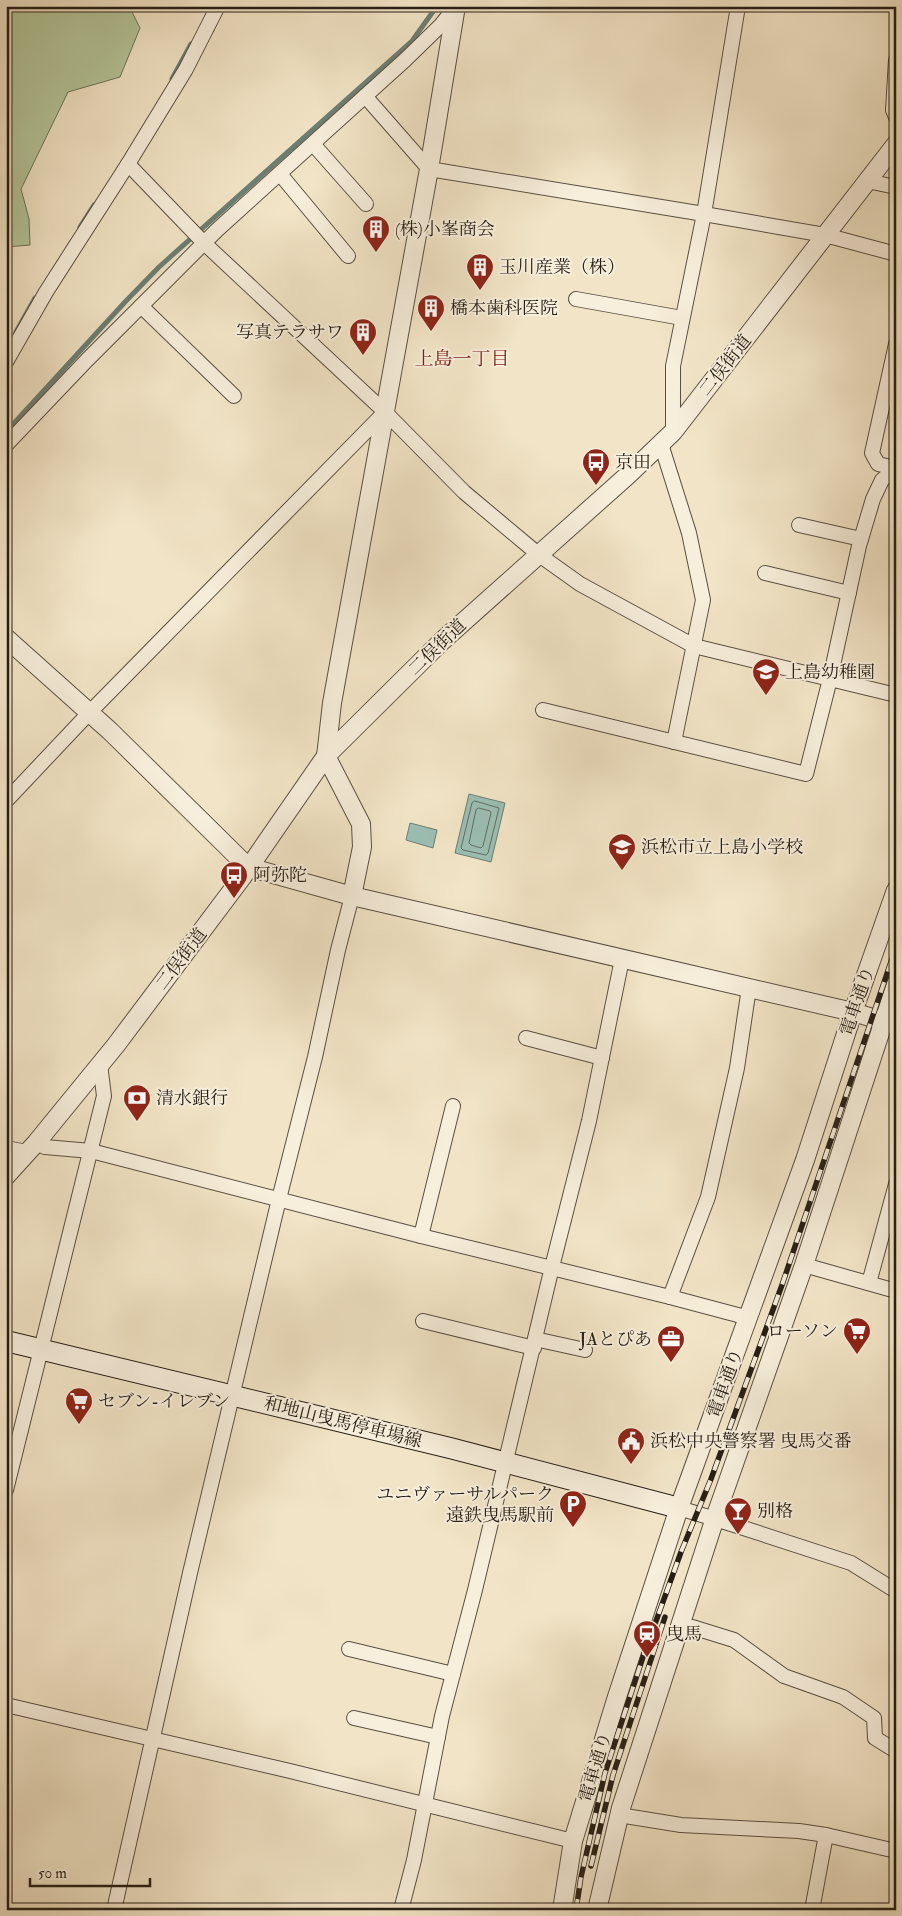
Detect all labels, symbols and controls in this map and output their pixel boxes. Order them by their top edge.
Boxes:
building icon: (株)小峯商会 [361,214,391,253]
place label: (株)小峯商会 [395,218,495,241]
building icon: 玉川産業（株） [465,252,495,291]
place label: 玉川産業（株） [499,256,625,279]
building icon: 橋本歯科医院 [416,293,446,332]
place label: 橋本歯科医院 [450,297,558,320]
building icon: 写真テラサワ [348,317,378,356]
place label: 写真テラサワ [236,321,344,344]
street label: 二俣街道 [694,330,757,401]
district label: 上島一丁目 [414,347,510,371]
bus stop icon: 京田 [581,447,611,486]
place label: 京田 [615,451,651,474]
street label: 二俣街道 [403,614,471,681]
school or university icon: 上島幼稚園 [751,657,781,696]
place label: 上島幼稚園 [785,661,875,684]
school or university icon: 浜松市立上島小学校 [607,832,637,871]
place label: 浜松市立上島小学校 [641,836,803,859]
bus stop icon: 阿弥陀 [219,860,249,899]
place label: 阿弥陀 [253,864,307,887]
street label: 二俣街道 [151,924,212,995]
street label: 電車通り [835,963,880,1039]
bank icon: 清水銀行 [122,1083,152,1122]
place label: 清水銀行 [156,1087,228,1110]
supermarket icon: ローソン [842,1316,872,1355]
place label: ローソン [767,1320,838,1343]
office icon: JAとぴあ [656,1324,686,1363]
place label: JAとぴあ [578,1328,652,1351]
street label: 電車通り [702,1345,749,1421]
supermarket icon: セブン-イレブン [64,1386,94,1425]
place label: セブン-イレブン [98,1390,230,1413]
street label: 和地山曳馬停車場線 [262,1392,424,1453]
public building icon: 浜松中央警察署 曳馬交番 [616,1426,646,1465]
place label: 浜松中央警察署 曳馬交番 [650,1430,852,1453]
place label: ユニヴァーサルパーク 遠鉄曳馬駅前 [376,1483,554,1527]
parking icon: ユニヴァーサルパーク 遠鉄曳馬駅前 [558,1489,588,1528]
bar icon: 別格 [723,1496,753,1535]
place label: 別格 [757,1500,793,1523]
station icon: 曳馬 [632,1619,662,1658]
place label: 曳馬 [666,1623,702,1646]
street label: 電車通り [574,1729,617,1805]
scale bar [30,1856,150,1888]
text: 50 m [38,1864,67,1883]

